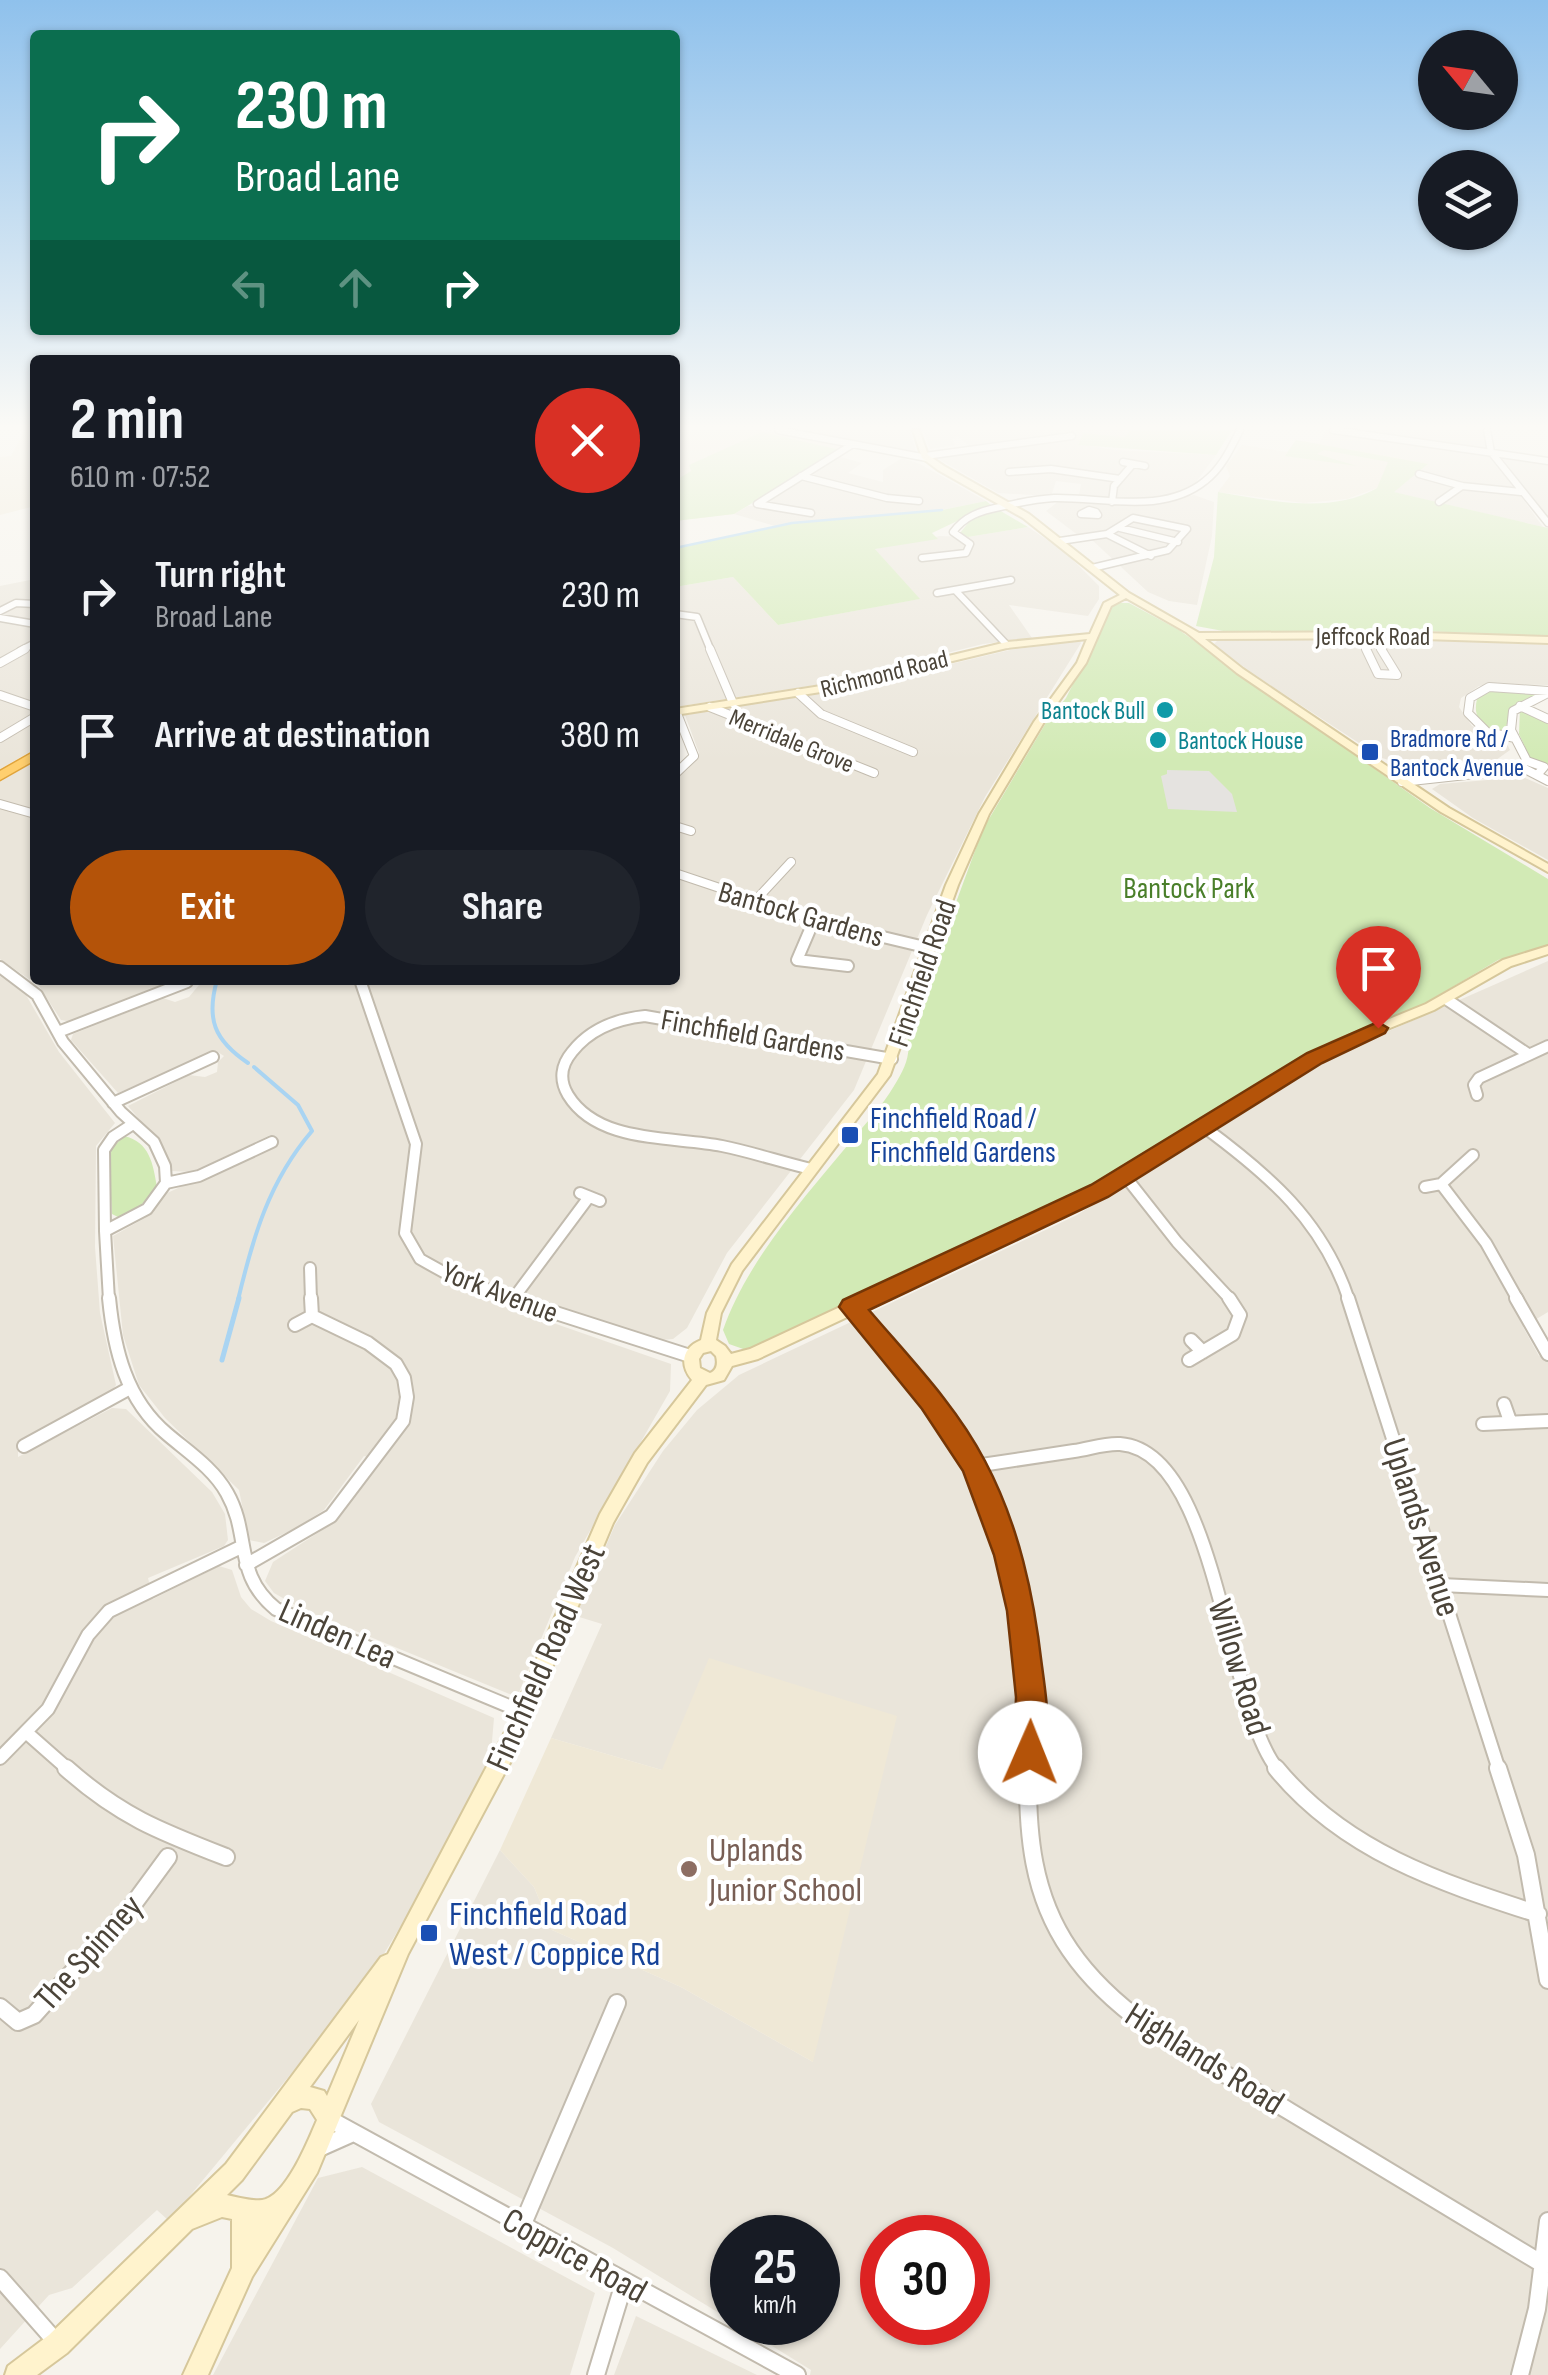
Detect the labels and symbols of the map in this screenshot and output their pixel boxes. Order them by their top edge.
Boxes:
north arrow [1418,30,1518,130]
street label: Jeffcock Road [1315,622,1430,653]
street label: Richmond Road [818,644,951,705]
place label: Bantock Bull [1041,696,1145,727]
marker: Bantock Bull [1154,699,1176,721]
street label: Merridale Grove [725,702,858,780]
place label: Bradmore Rd / Bantock Avenue [1390,724,1524,784]
place label: Bantock House [1178,726,1304,757]
marker: Bantock House [1147,729,1169,751]
marker: Bradmore Rd / Bantock Avenue [1359,741,1381,763]
park label: Bantock Park [1123,871,1255,907]
street label: Bantock Gardens [714,874,888,956]
street label: Finchfield Road [881,895,965,1052]
pin [1336,926,1421,1029]
street label: Finchfield Gardens [658,1002,847,1070]
place label: Finchfield Road / Finchfield Gardens [870,1101,1056,1171]
marker: Finchfield Road / Finchfield Gardens [839,1124,861,1146]
street label: York Avenue [436,1254,563,1332]
street label: Uplands Avenue [1372,1433,1470,1622]
street label: Finchfield Road West [477,1538,616,1778]
street label: Linden Lea [272,1590,403,1679]
street label: Willow Road [1198,1594,1280,1741]
position arrow [978,1701,1082,1805]
place label: Uplands Junior School [708,1829,862,1912]
marker: Uplands Junior School [678,1858,700,1880]
street label: The Spinney [26,1886,153,2020]
place label: Finchfield Road West / Coppice Rd [449,1893,660,1976]
marker: Finchfield Road West / Coppice Rd [418,1922,440,1944]
street label: Highlands Road [1117,1994,1292,2125]
street label: Coppice Road [495,2199,654,2314]
speed limit sign: 30 [860,2215,990,2345]

